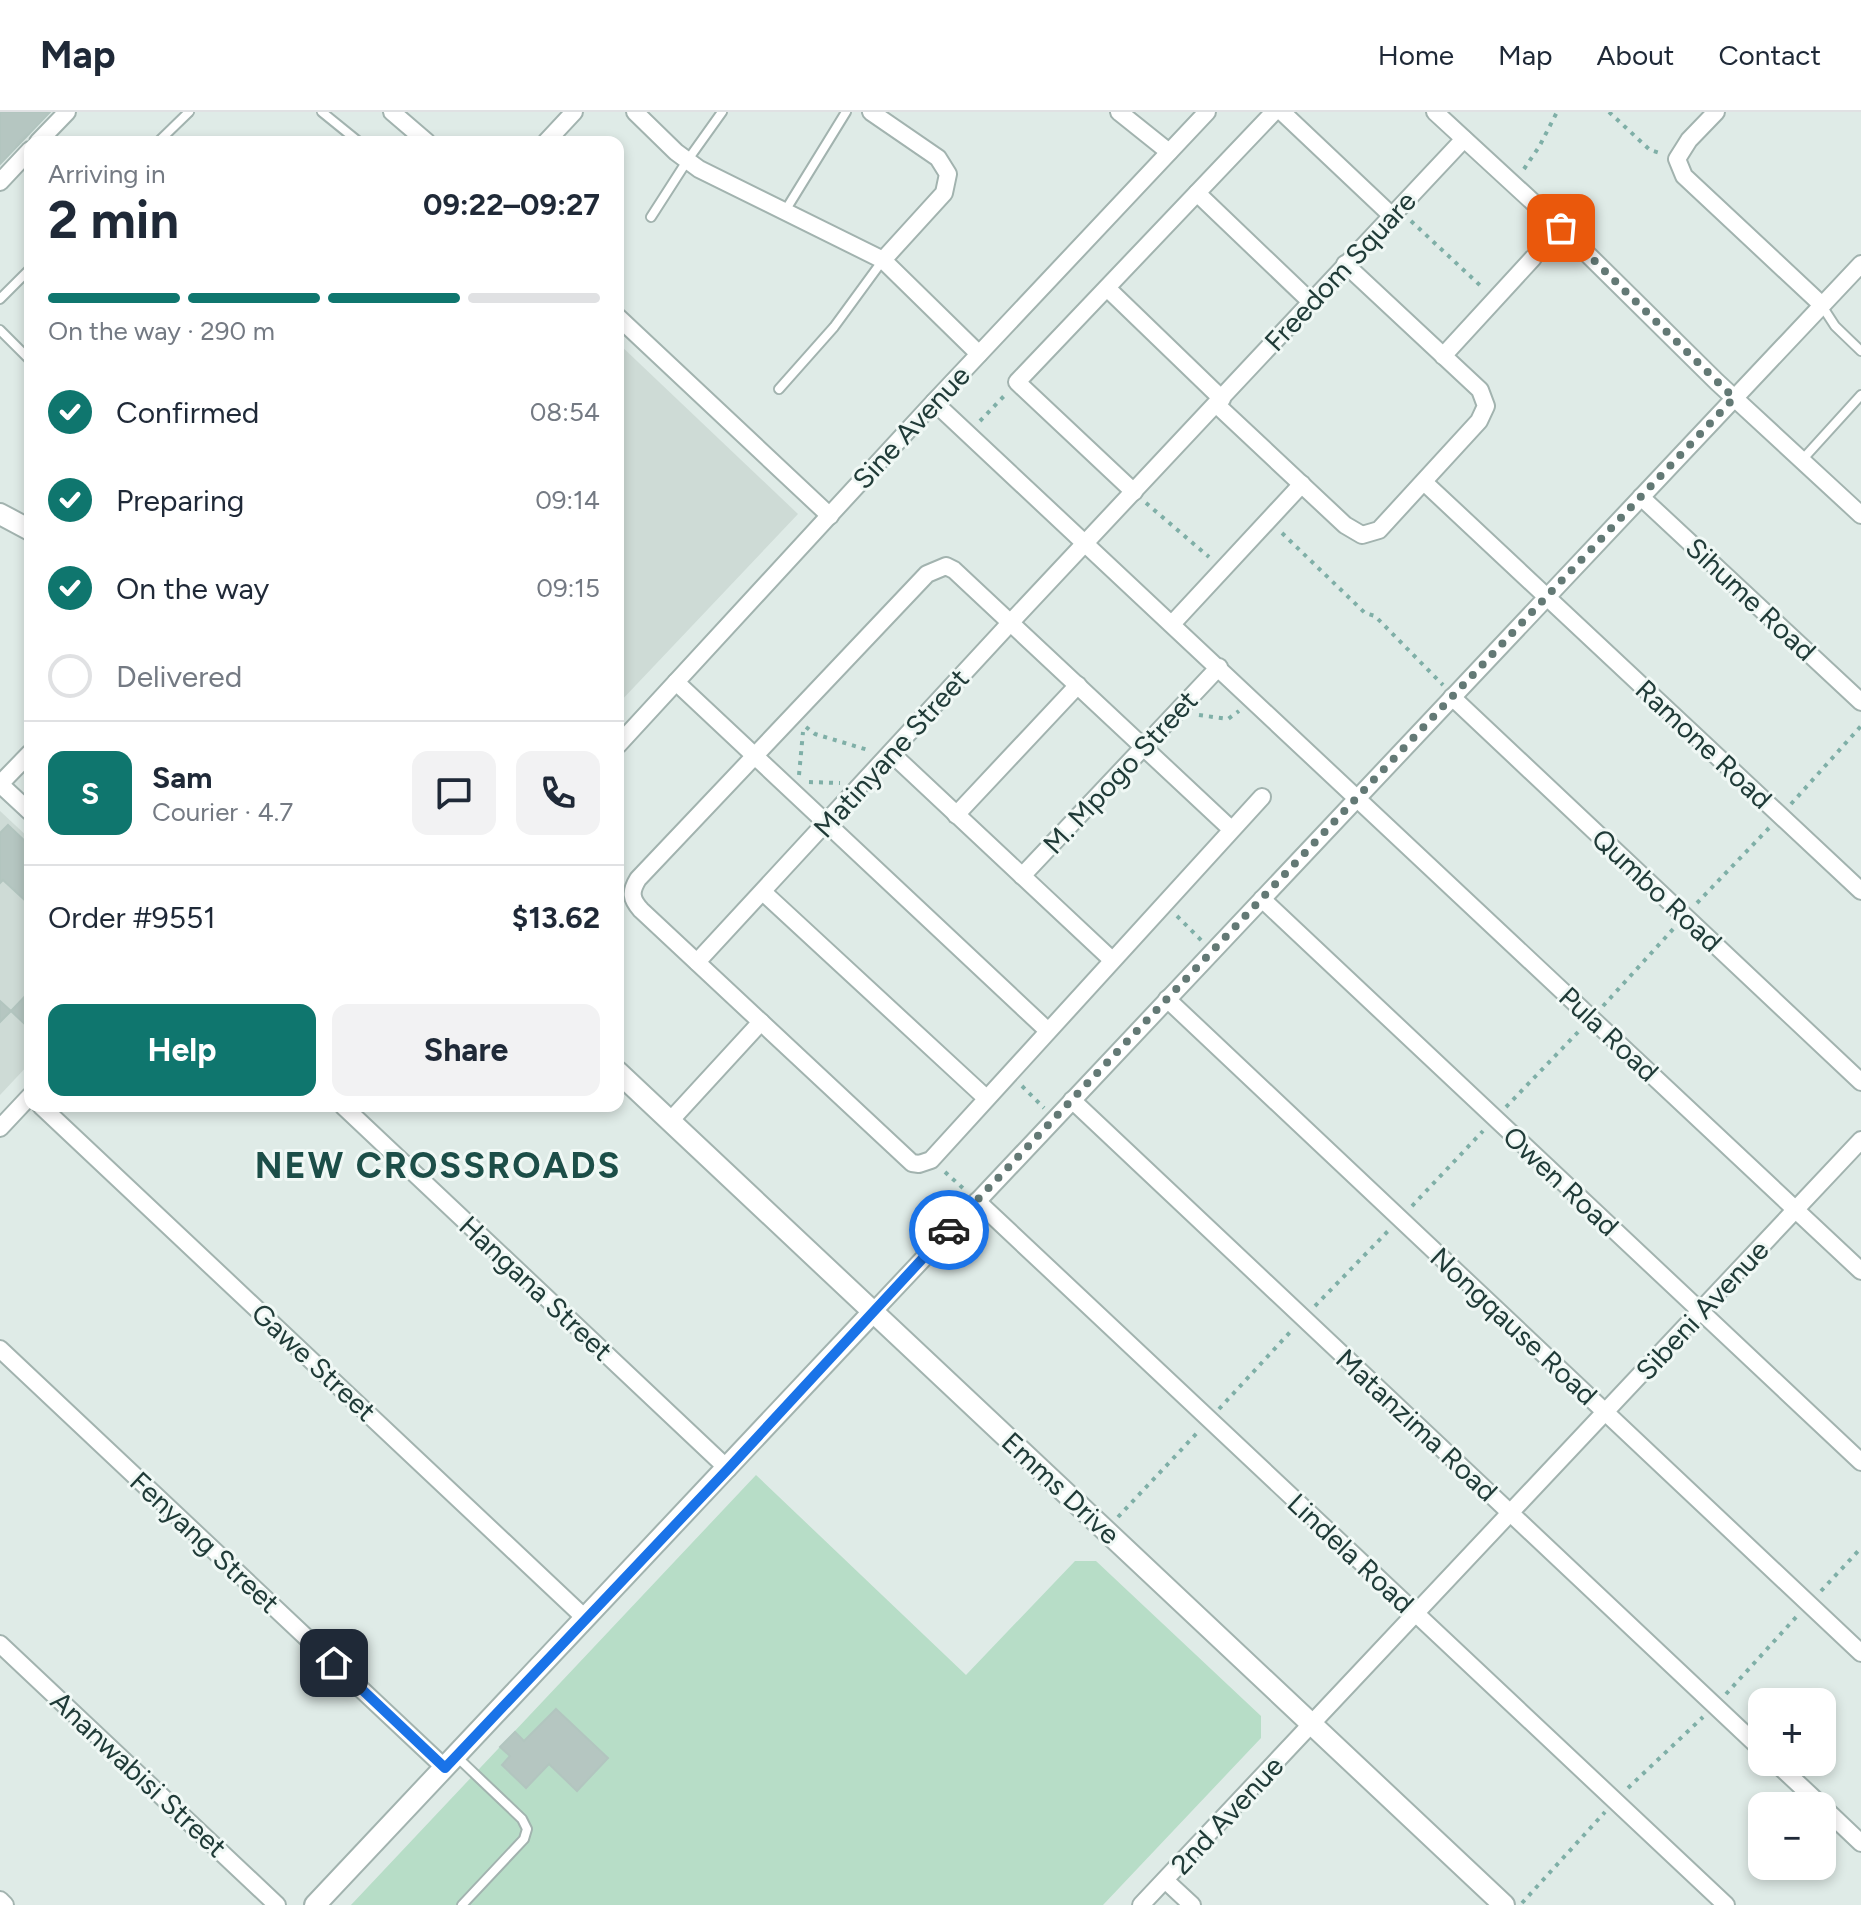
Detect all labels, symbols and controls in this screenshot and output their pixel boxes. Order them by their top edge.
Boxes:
text: Map [40,32,116,78]
text: Home [1378,38,1454,72]
text: Map [1498,38,1553,72]
text: About [1597,38,1674,72]
text: Contact [1718,38,1821,72]
text: Arriving in [48,158,166,190]
street label: Freedom Square [1257,184,1423,358]
text: 09:22–09:27 [423,186,600,223]
text: 2 min [48,189,179,251]
pin [1527,194,1595,262]
icon: bag [1539,206,1583,250]
text: On the way · 290 m [48,315,275,347]
street label: Sine Avenue [845,358,977,496]
icon: check [48,390,92,434]
text: Confirmed [116,394,259,431]
text: 08:54 [530,396,600,428]
icon: check [48,478,92,522]
text: Preparing [116,482,244,519]
text: 09:14 [535,484,600,516]
street label: Sihume Road [1679,530,1823,668]
icon: check [48,566,92,610]
text: On the way [116,570,269,607]
text: 09:15 [536,572,600,604]
text: Delivered [116,658,242,695]
street label: Matinyane Street [806,662,976,844]
street label: Ramone Road [1629,672,1779,816]
street label: M. Mpogo Street [1036,683,1204,861]
button: chat [412,751,496,835]
button: phone [516,751,600,835]
text: Sam [152,759,212,796]
text: S [81,775,99,812]
text: Courier · 4.7 [152,796,293,828]
street label: Qumbo Road [1585,821,1729,959]
text: Order #9551 [48,899,216,936]
text: $13.62 [512,899,600,936]
street label: Pula Road [1552,979,1666,1089]
button: Help [48,1004,316,1096]
button: Share [332,1004,600,1096]
street label: Owen Road [1496,1119,1626,1243]
district label: NEW CROSSROADS [255,1144,621,1187]
courier [909,1190,989,1270]
street label: Hangana Street [452,1208,620,1368]
icon: car [927,1208,971,1252]
street label: Sibeni Avenue [1628,1233,1776,1387]
street label: Nongqause Road [1423,1240,1605,1412]
street label: Gawe Street [245,1296,383,1428]
street label: Matanzima Road [1329,1342,1505,1508]
street label: Emms Drive [995,1425,1127,1551]
street label: Fenyang Street [123,1464,287,1620]
street label: Lindela Road [1281,1486,1421,1620]
pin [300,1629,368,1697]
icon: home [312,1641,356,1685]
street label: Ananwabisi Street [44,1684,234,1864]
map controls [1748,1688,1836,1880]
button: + [1748,1688,1836,1776]
street label: 2nd Avenue [1164,1749,1290,1881]
button: − [1748,1792,1836,1880]

